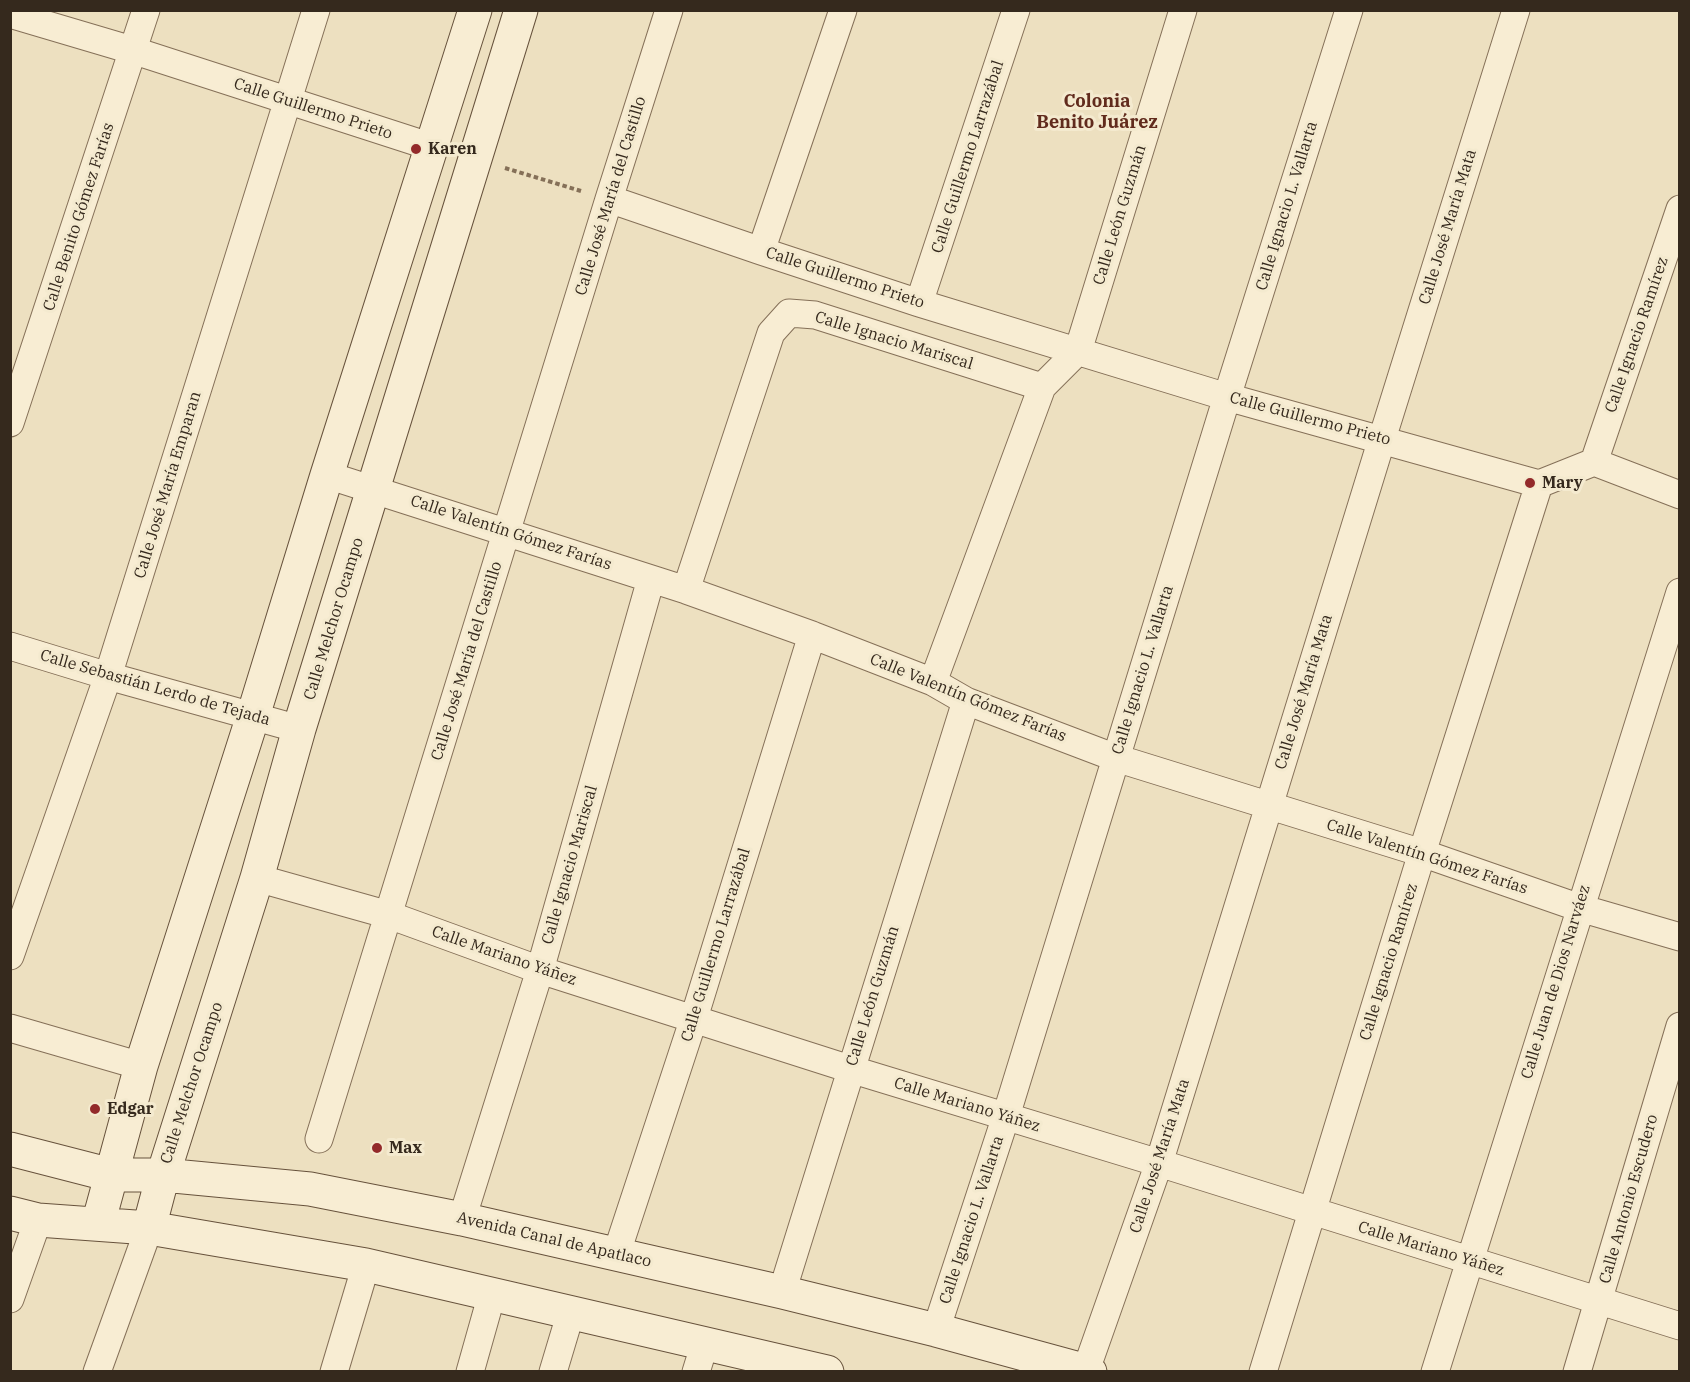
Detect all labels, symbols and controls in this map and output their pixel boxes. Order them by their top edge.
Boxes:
street label: Calle Guillermo Larrazábal [928,58,1008,256]
street label: Calle Guillermo Prieto [231,74,395,144]
district label: Colonia Benito Juárez [1036,91,1158,134]
street label: Calle José María del Castillo [572,94,650,298]
street label: Calle Ignacio L. Vallarta [1252,119,1322,293]
street label: Calle Benito Gómez Farías [39,120,119,314]
place label: Karen [428,139,477,159]
marker: Karen [409,142,423,156]
street label: Calle León Guzmán [1090,143,1150,287]
street label: Calle José María Mata [1415,147,1481,307]
street label: Calle Guillermo Prieto [763,243,927,313]
street label: Calle Ignacio Ramírez [1601,255,1673,415]
street label: Calle Ignacio Mariscal [813,308,975,374]
street label: Calle Guillermo Prieto [1227,388,1393,450]
street label: Calle José María Emparan [130,389,206,581]
place label: Mary [1542,473,1583,493]
marker: Mary [1523,476,1537,490]
street label: Calle Valentín Gómez Farías [408,491,614,575]
street label: Calle Melchor Ocampo [300,535,368,703]
street label: Calle José María del Castillo [428,559,506,763]
street label: Calle Ignacio L. Vallarta [1108,583,1178,757]
street label: Calle José María Mata [1271,612,1337,772]
street label: Calle Sebastián Lerdo de Tejada [38,646,272,730]
street label: Calle Valentín Gómez Farías [867,650,1069,746]
street label: Calle Ignacio Mariscal [538,783,602,947]
street label: Calle Valentín Gómez Farías [1324,815,1530,899]
street label: Calle Guillermo Larrazábal [677,846,755,1044]
street label: Calle Ignacio Ramírez [1356,881,1422,1043]
street label: Calle Juan de Dios Narváez [1517,883,1595,1081]
street label: Calle Mariano Yáñez [429,922,579,990]
street label: Calle León Guzmán [843,924,903,1068]
street label: Calle Melchor Ocampo [157,1000,227,1166]
street label: Calle Mariano Yáñez [892,1074,1042,1136]
street label: Calle José María Mata [1126,1076,1194,1236]
place label: Edgar [107,1099,154,1119]
marker: Edgar [88,1102,102,1116]
street label: Calle Antonio Escudero [1596,1112,1662,1286]
street label: Calle Ignacio L. Vallarta [936,1133,1008,1307]
place label: Max [389,1138,422,1158]
marker: Max [370,1141,384,1155]
street label: Avenida Canal de Apatlaco [455,1208,653,1272]
street label: Calle Mariano Yáñez [1356,1218,1506,1280]

